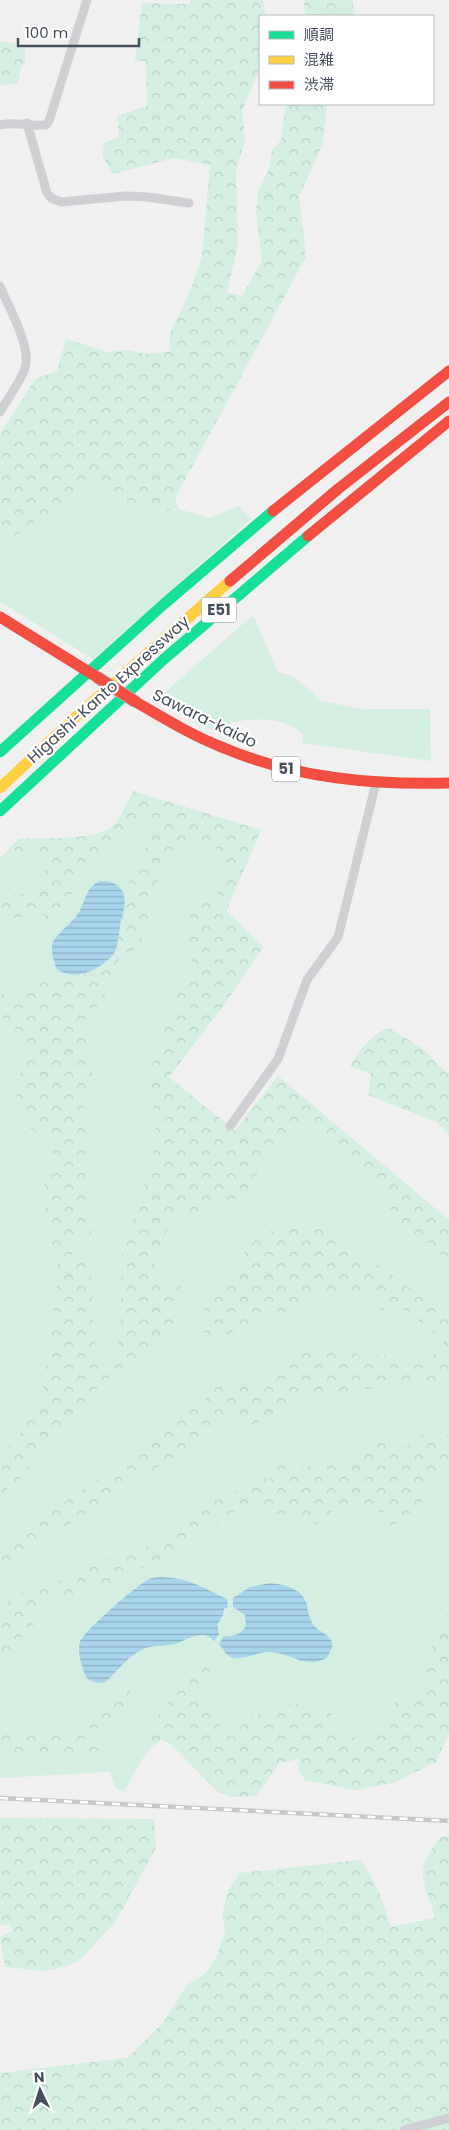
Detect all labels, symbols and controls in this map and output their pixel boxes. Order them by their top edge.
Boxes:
scale bar [18,15,139,47]
legend [259,15,434,105]
text: 100 m [25,22,68,43]
text: 順調 [304,24,334,45]
text: 混雑 [304,49,334,70]
text: 渋滞 [304,74,334,95]
road number: E51 [202,598,236,622]
street label: Higashi-Kanto Expressway [22,610,195,769]
street label: Sawara-kaido [149,683,261,754]
road number: 51 [272,756,300,782]
north arrow [15,2065,65,2115]
text: N [33,2067,45,2087]

